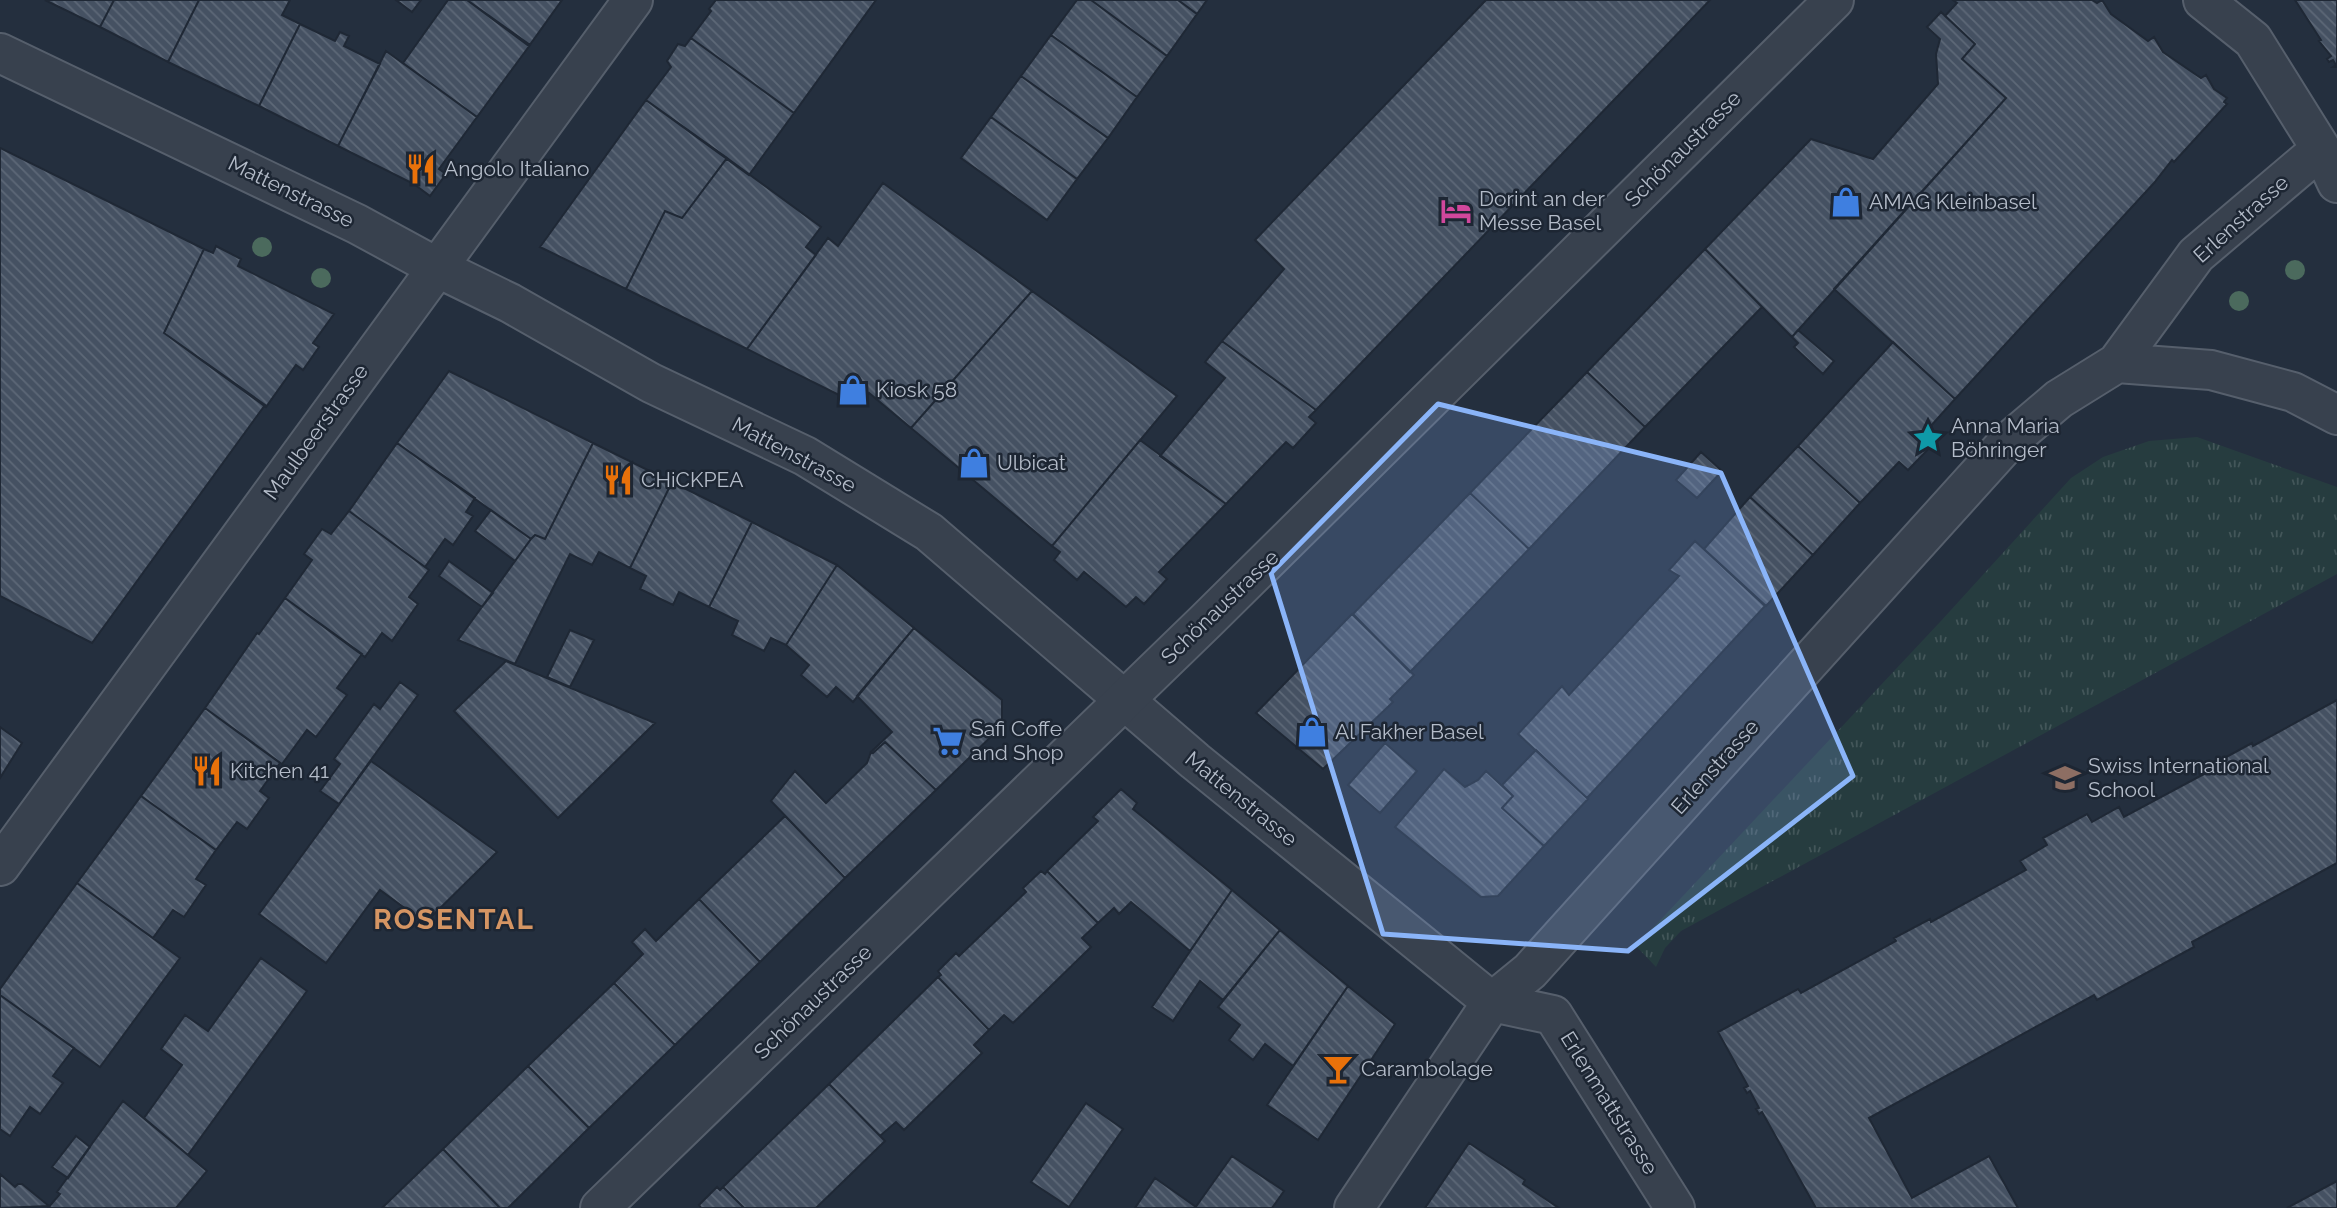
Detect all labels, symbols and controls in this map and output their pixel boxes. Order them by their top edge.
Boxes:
street label: Schönaustrasse [1619,85,1746,212]
street label: Mattenstrasse [224,150,358,233]
restaurant icon: Angolo Italiano [404,152,438,186]
place label: Angolo Italiano [444,156,590,181]
street label: Erlenstrasse [2188,170,2293,268]
shop icon: AMAG Kleinbasel [1829,185,1863,219]
place label: Dorint an der Messe Basel [1479,186,1605,235]
place label: AMAG Kleinbasel [1869,189,2037,214]
hotel icon: Dorint an der Messe Basel [1439,194,1473,228]
street label: Maulbeerstrasse [258,359,373,504]
shop icon: Kiosk 58 [836,373,870,407]
place label: Kiosk 58 [876,377,957,402]
street label: Mattenstrasse [728,411,860,498]
place label: Anna Maria Böhringer [1951,413,2060,462]
place icon: Anna Maria Böhringer [1911,421,1945,455]
shop icon: Ulbicat [957,446,991,480]
place label: Ulbicat [997,450,1066,475]
restaurant icon: CHiCKPEA [601,463,635,497]
place label: CHiCKPEA [641,467,743,492]
street label: Schönaustrasse [1156,544,1284,669]
street label: Erlenstrasse [1666,714,1764,819]
shop icon: Al Fakher Basel [1295,715,1329,749]
place label: Safi Coffe and Shop [971,716,1064,765]
place label: Al Fakher Basel [1335,719,1484,744]
supermarket icon: Safi Coffe and Shop [931,724,965,758]
street label: Mattenstrasse [1180,746,1302,851]
place label: Swiss International School [2088,753,2269,802]
restaurant icon: Kitchen 41 [190,754,224,788]
place label: Kitchen 41 [230,758,329,783]
school or university icon: Swiss International School [2048,761,2082,795]
district label: ROSENTAL [373,903,535,936]
street label: Schönaustrasse [749,939,877,1064]
street label: Erlenmattstrasse [1555,1027,1663,1179]
bar icon: Carambolage [1321,1052,1355,1086]
place label: Carambolage [1361,1056,1493,1081]

